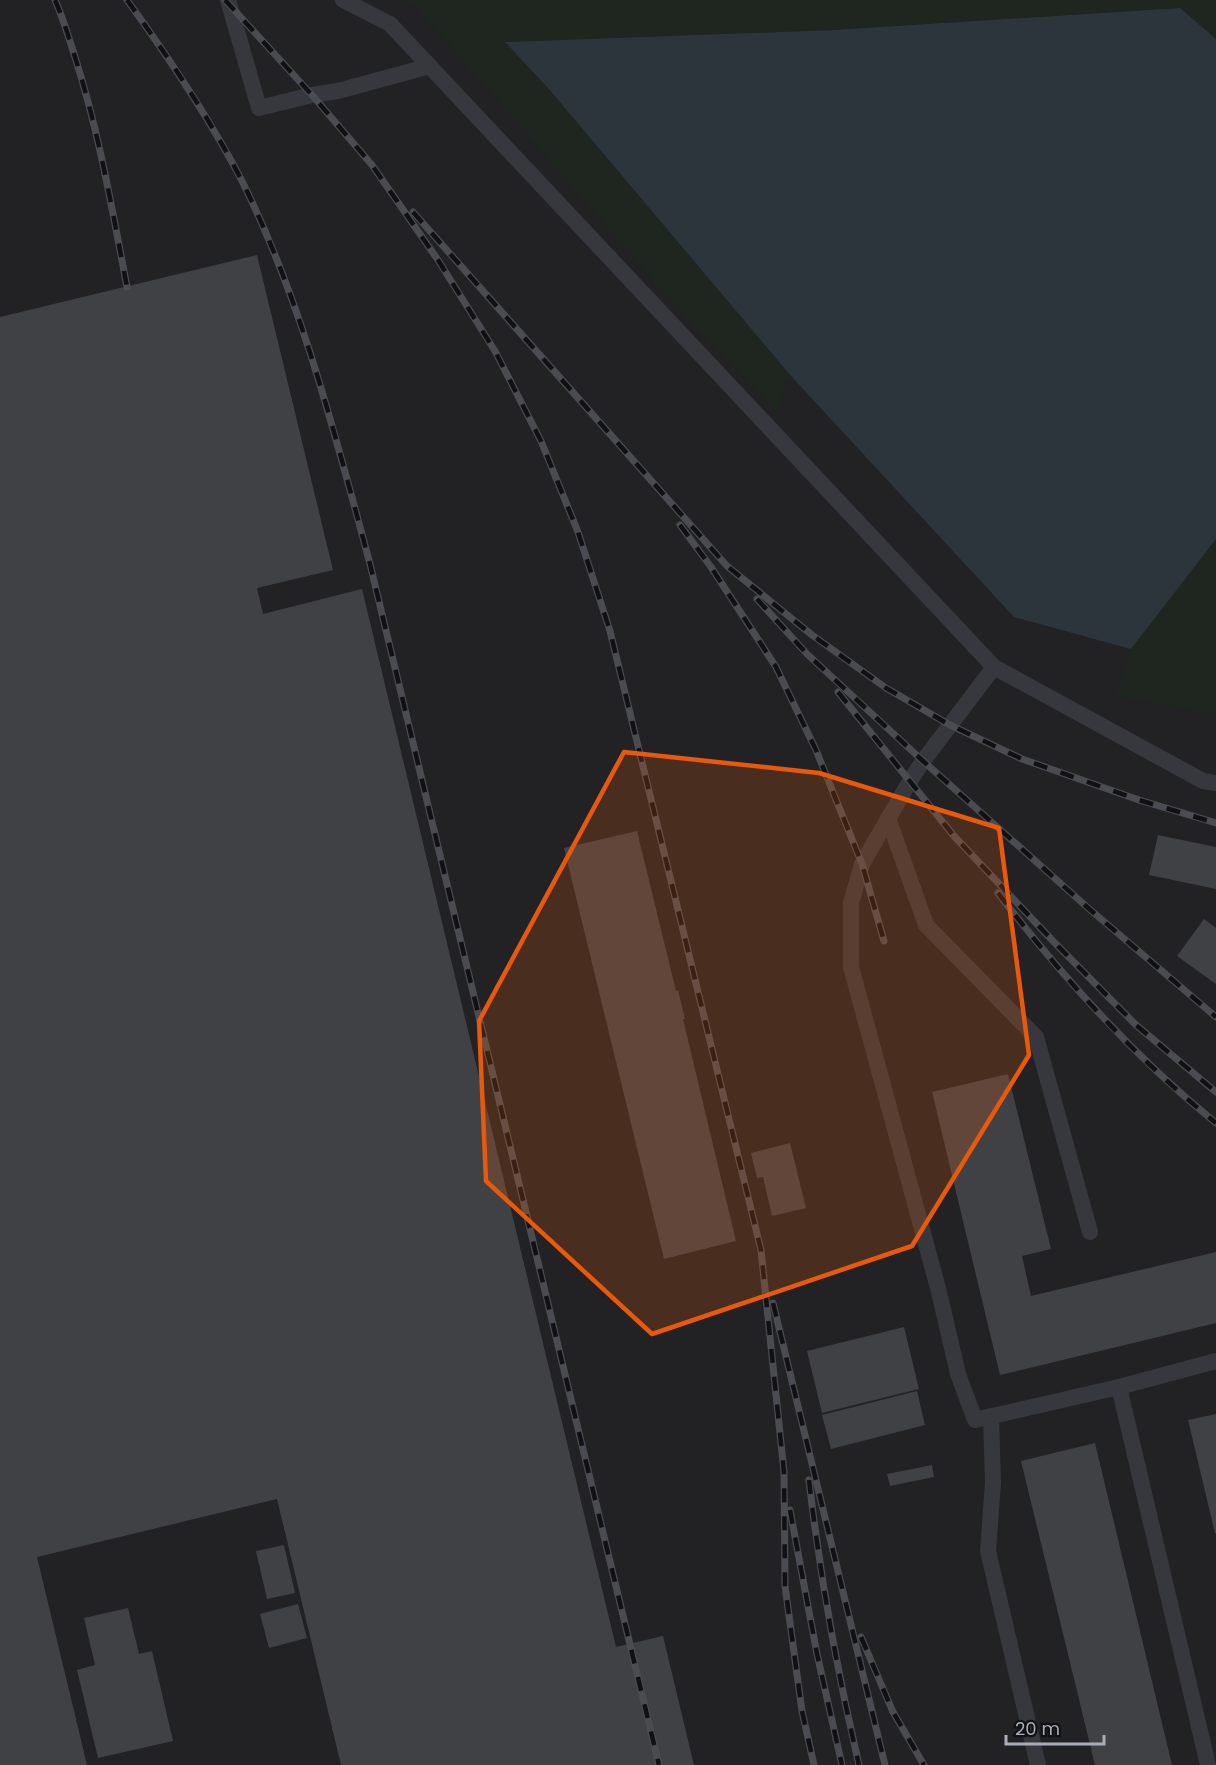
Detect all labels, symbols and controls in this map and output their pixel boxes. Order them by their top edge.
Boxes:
scale bar [1006,1708,1104,1746]
text: 20 m [1015,1716,1060,1741]

